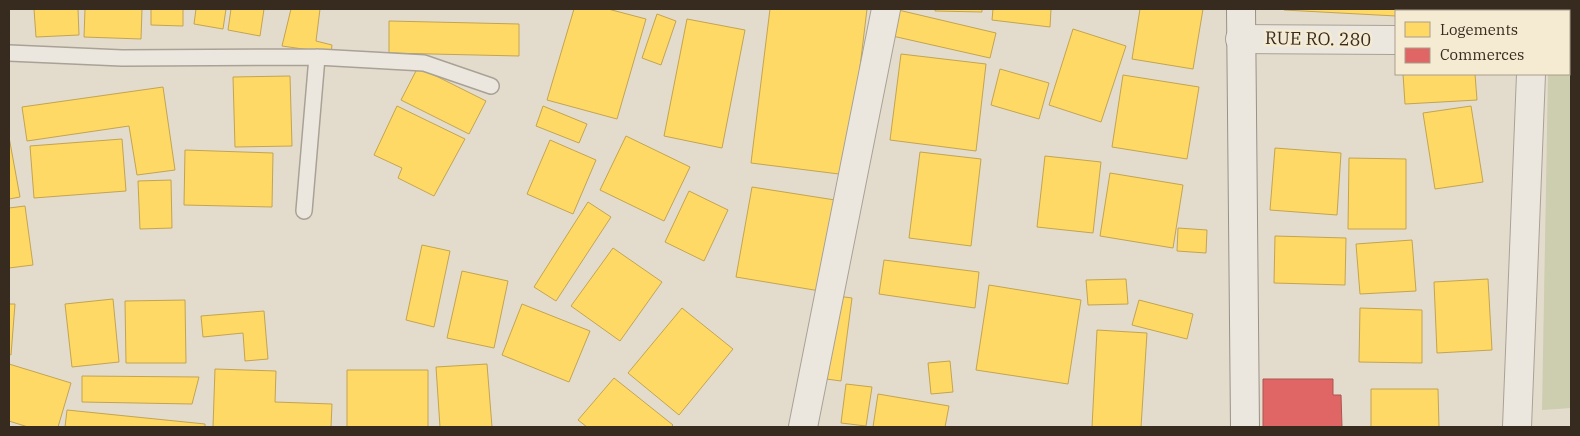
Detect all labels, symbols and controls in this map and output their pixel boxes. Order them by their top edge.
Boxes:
legend [1395,10,1570,75]
text: Logements [1440,20,1518,39]
street label: RUE RO. 280 [1265,26,1371,51]
text: Commerces [1440,45,1524,64]

